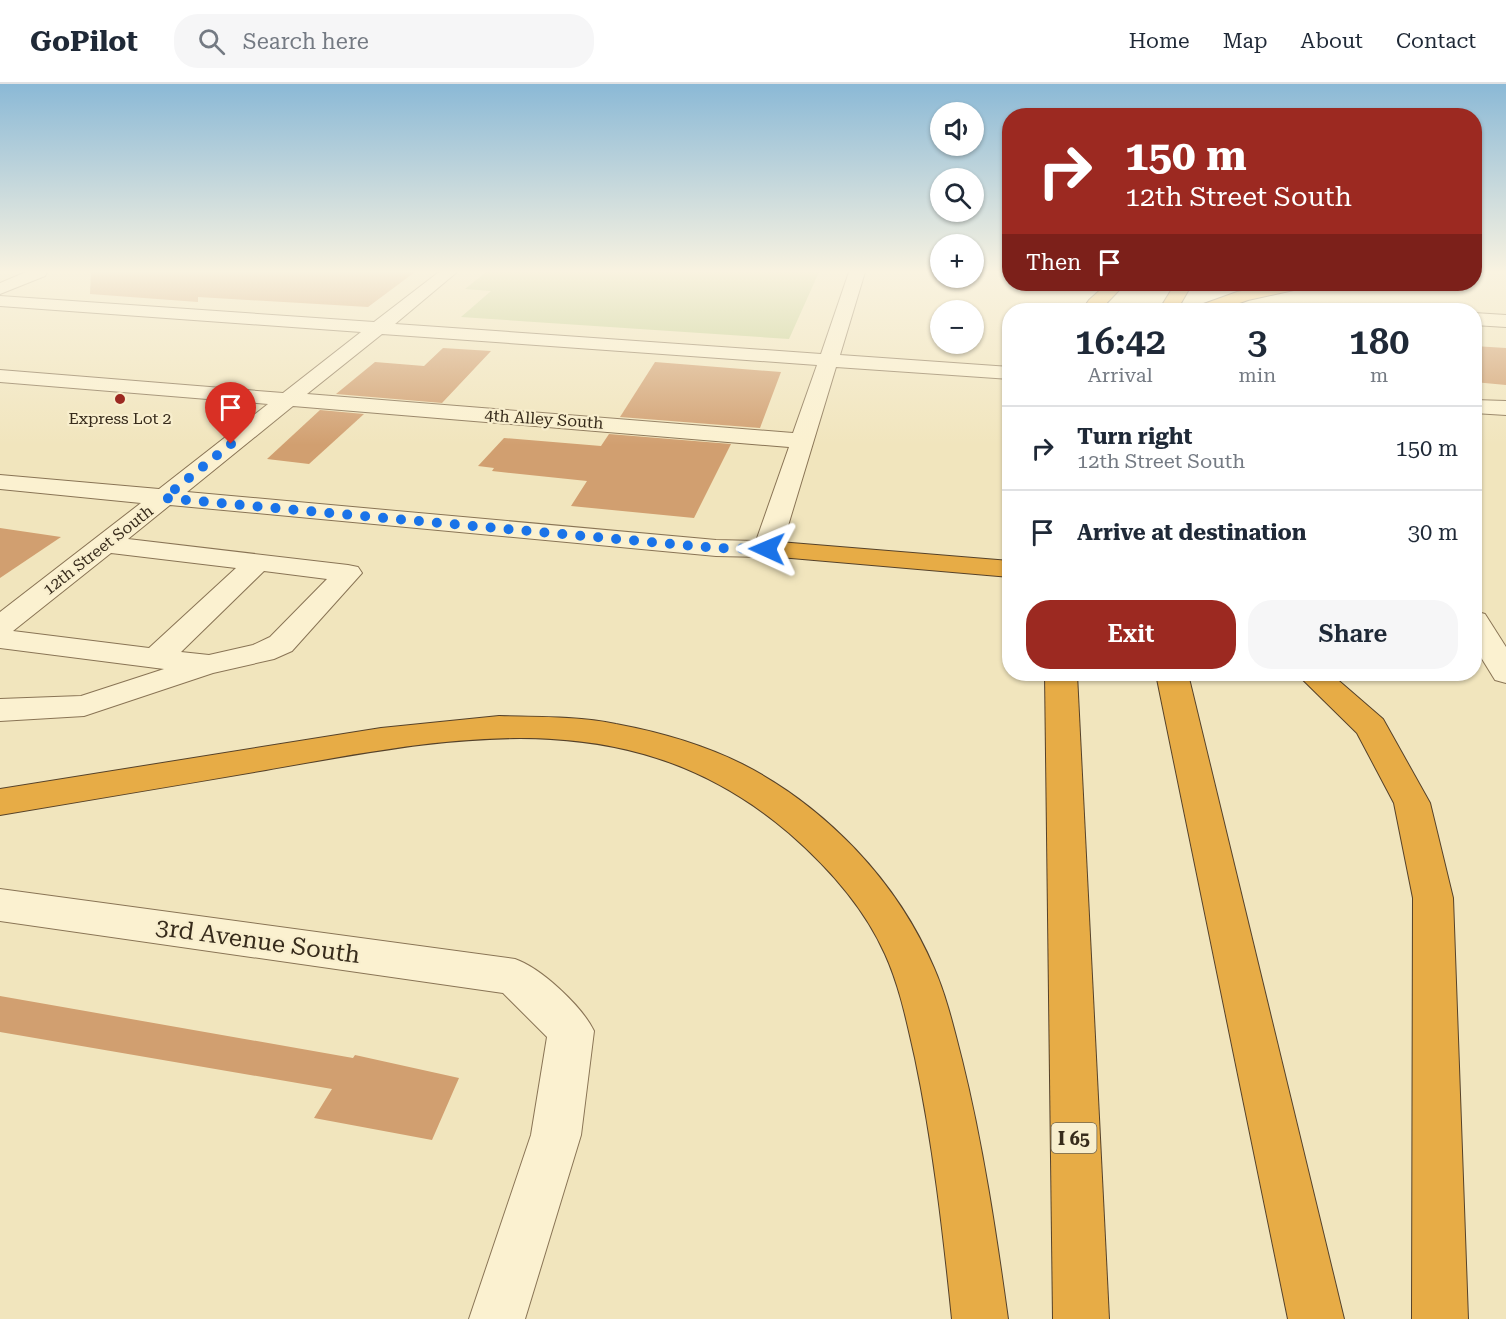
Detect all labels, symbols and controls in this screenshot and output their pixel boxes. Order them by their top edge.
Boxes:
search box [174,14,594,68]
text: GoPilot [30,25,138,58]
icon: search [195,25,228,58]
text: Search here [243,29,369,54]
text: Home [1129,29,1190,53]
text: Map [1223,29,1268,53]
text: About [1301,29,1363,53]
text: Contact [1396,29,1476,53]
map controls [930,102,984,354]
button: sound [930,102,984,156]
text: 150 m [1125,131,1247,180]
icon: right [1026,132,1104,210]
button: search [930,168,984,222]
text: 12th Street South [1125,181,1352,213]
button: + [930,234,984,288]
icon: arrive [1093,246,1126,279]
text: Then [1026,250,1081,275]
button: − [930,300,984,354]
text: 16:42 [1075,321,1166,363]
text: 3 [1247,321,1267,363]
text: 180 [1349,321,1409,363]
text: Arrival [1088,363,1153,387]
text: min [1239,363,1276,387]
text: m [1370,363,1388,387]
pin [205,382,256,444]
icon: arrive [214,391,247,424]
marker: Express Lot 2 [113,392,127,406]
street label: 4th Alley South [484,405,604,433]
place label: Express Lot 2 [68,409,172,428]
text: Turn right [1077,424,1192,449]
icon: right [1026,432,1059,465]
text: 150 m [1395,436,1458,461]
text: 12th Street South [1077,449,1245,473]
street label: 12th Street South [39,501,157,599]
icon: arrive [1026,516,1059,549]
position arrow [735,517,799,581]
text: Arrive at destination [1077,520,1306,545]
text: 30 m [1408,520,1458,545]
button: Exit [1026,600,1236,669]
button: Share [1248,600,1458,669]
street label: 3rd Avenue South [154,913,362,969]
road number: I 65 [1052,1123,1096,1153]

